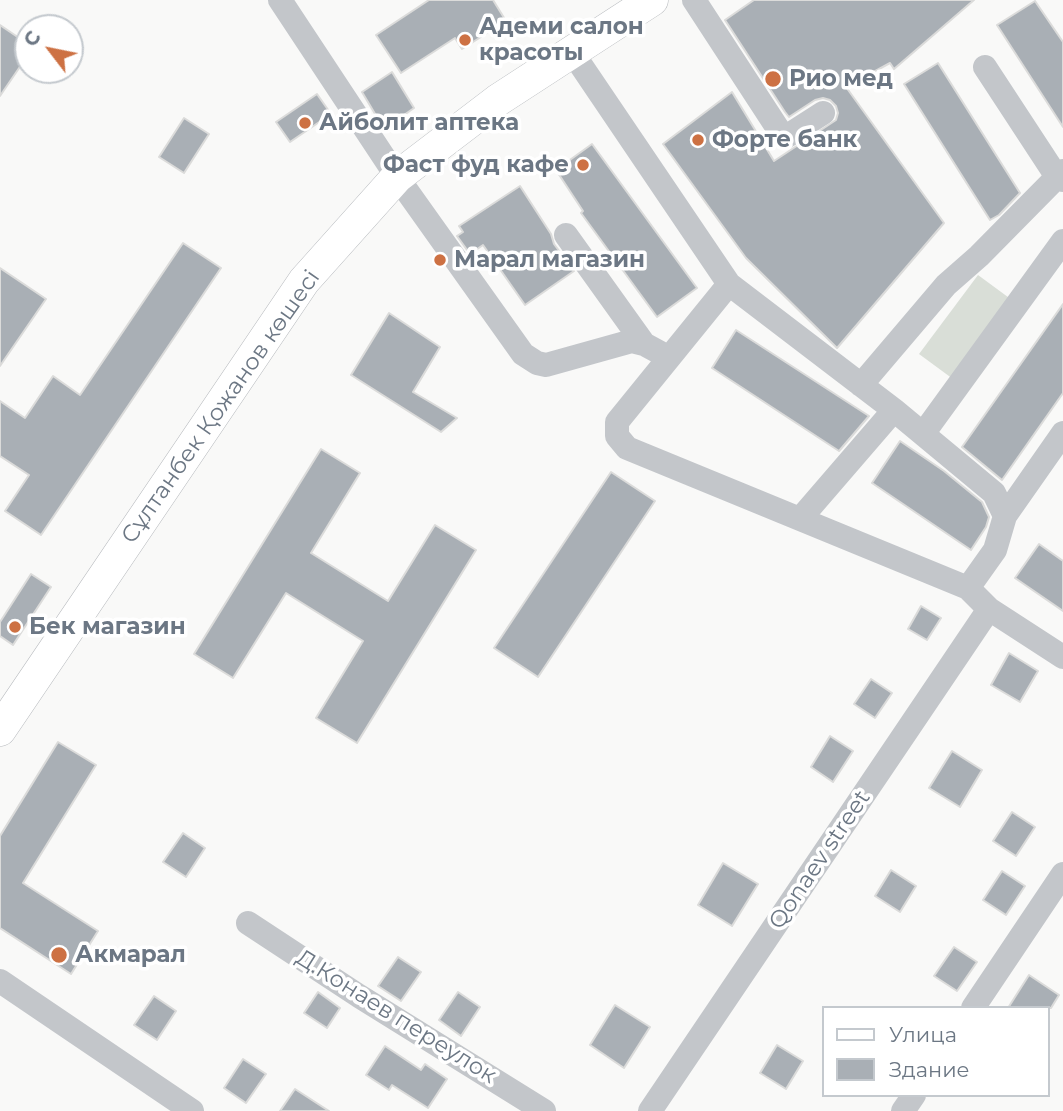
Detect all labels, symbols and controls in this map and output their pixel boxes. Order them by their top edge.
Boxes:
place label: Адеми салон красоты [479,13,644,67]
north arrow [14,14,84,84]
text: С [19,27,46,51]
marker: Адеми салон красоты [457,32,473,48]
place label: Рио мед [789,65,893,93]
marker: Рио мед [763,69,783,89]
place label: Айболит аптека [319,109,519,137]
marker: Айболит аптека [297,115,313,131]
place label: Форте банк [712,126,857,154]
marker: Форте банк [690,132,706,148]
place label: Фаст фуд кафе [383,151,569,179]
marker: Фаст фуд кафе [575,157,591,173]
place label: Марал магазин [454,246,645,274]
marker: Марал магазин [432,252,448,268]
street label: Сұлтанбек Қожанов көшесі [116,265,326,549]
place label: Бек магазин [29,613,186,641]
marker: Бек магазин [7,619,23,635]
street label: Qonaev street [763,785,877,935]
place label: Акмарал [75,941,186,969]
street label: Д.Конаев переулок [291,944,501,1090]
marker: Акмарал [49,945,69,965]
legend [822,1006,1049,1097]
text: Улица [889,1022,957,1047]
text: Здание [889,1057,970,1082]

